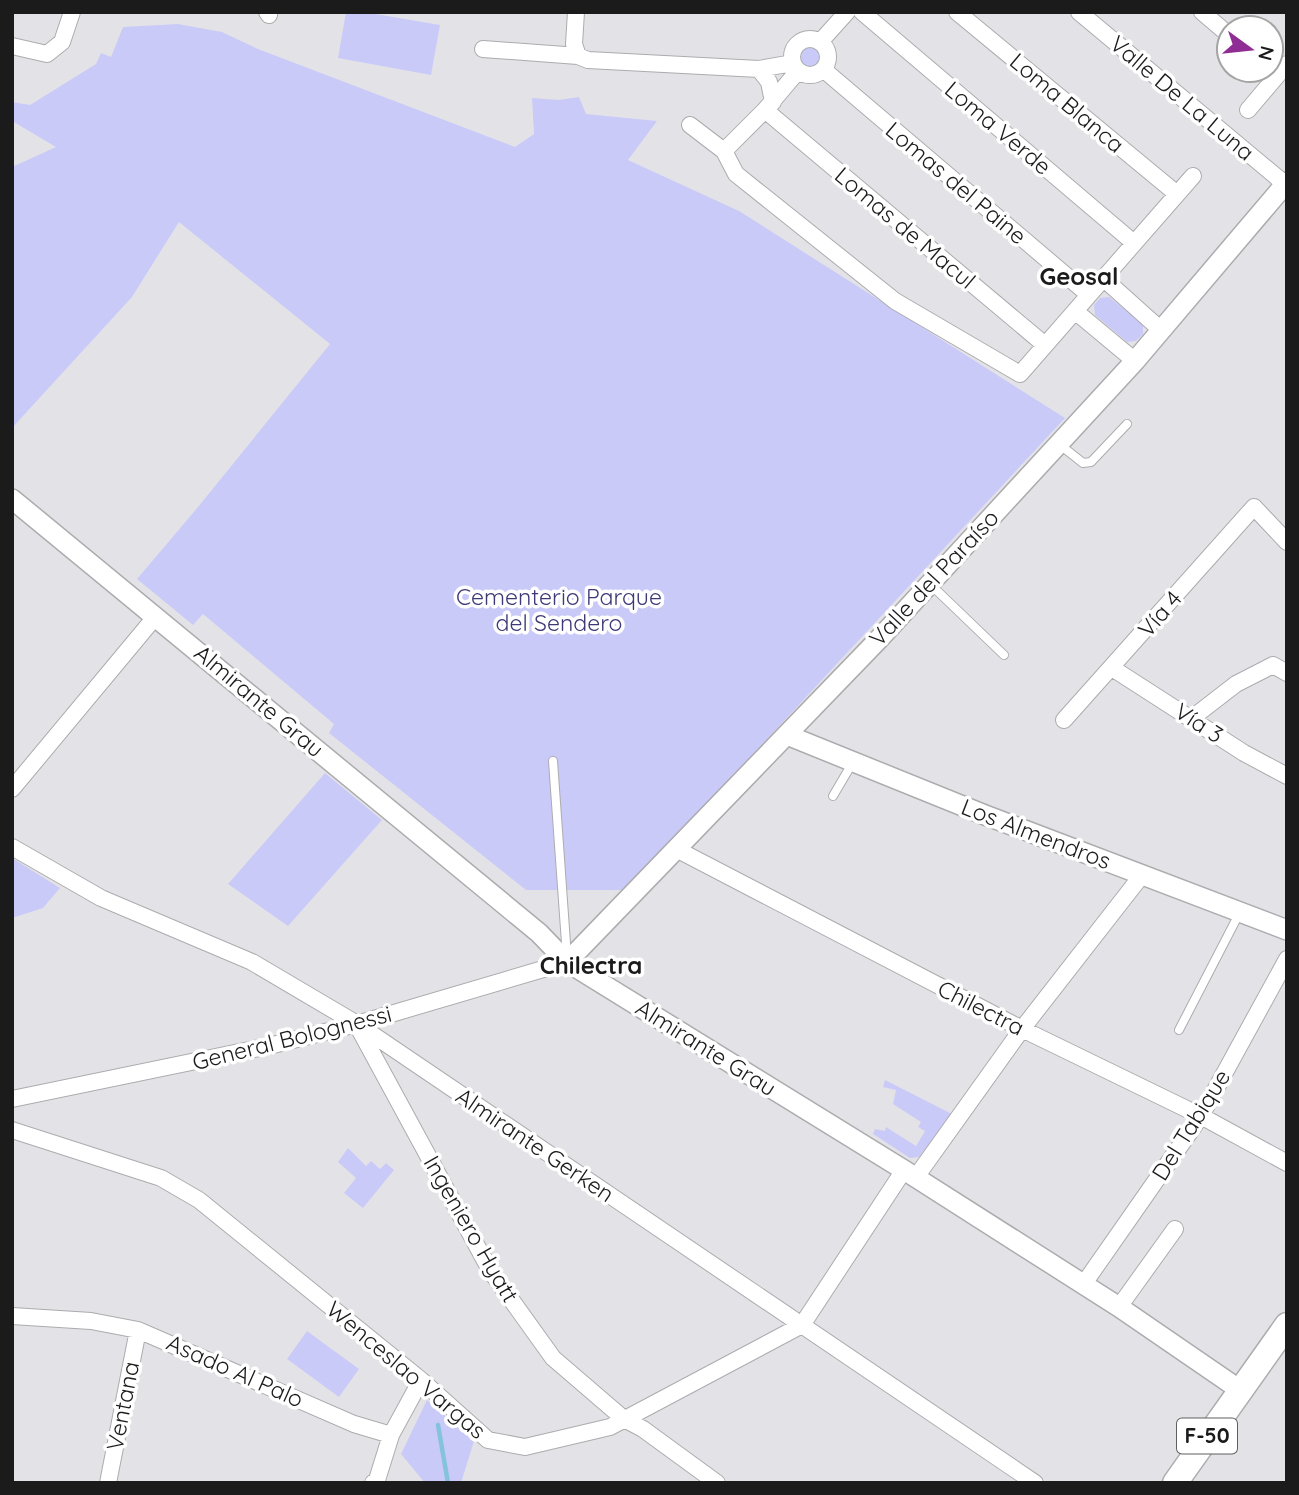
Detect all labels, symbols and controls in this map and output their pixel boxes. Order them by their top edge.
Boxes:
north arrow [1215,14,1285,84]
street label: Valle De La Luna [1104,29,1260,166]
text: N [1253,44,1280,63]
street label: Loma Blanca [1004,46,1130,159]
street label: Loma Verde [939,75,1058,181]
street label: Lomas del Paine [880,115,1033,250]
street label: Lomas de Macul [829,160,982,295]
district label: Geosal [1039,261,1119,291]
street label: Valle del Paraíso [863,503,1004,652]
park label: Cementerio Parque del Sendero [456,582,662,637]
street label: Vía 4 [1131,584,1188,643]
street label: Almirante Grau [189,638,330,763]
street label: Vía 3 [1169,696,1229,749]
street label: Los Almendros [957,792,1115,875]
district label: Chilectra [540,950,642,980]
street label: Chilectra [933,973,1029,1042]
street label: Almirante Grau [631,993,782,1102]
street label: General Bolognessi [189,999,395,1076]
street label: Del Tabique [1145,1064,1236,1186]
street label: Almirante Gerken [451,1081,620,1208]
street label: Ingeniero Hyatt [418,1150,525,1308]
street label: Wenceslao Vargas [321,1294,492,1445]
street label: Asado Al Palo [162,1327,308,1414]
street label: Ventana [100,1359,145,1453]
road number: F-50 [1177,1418,1237,1454]

